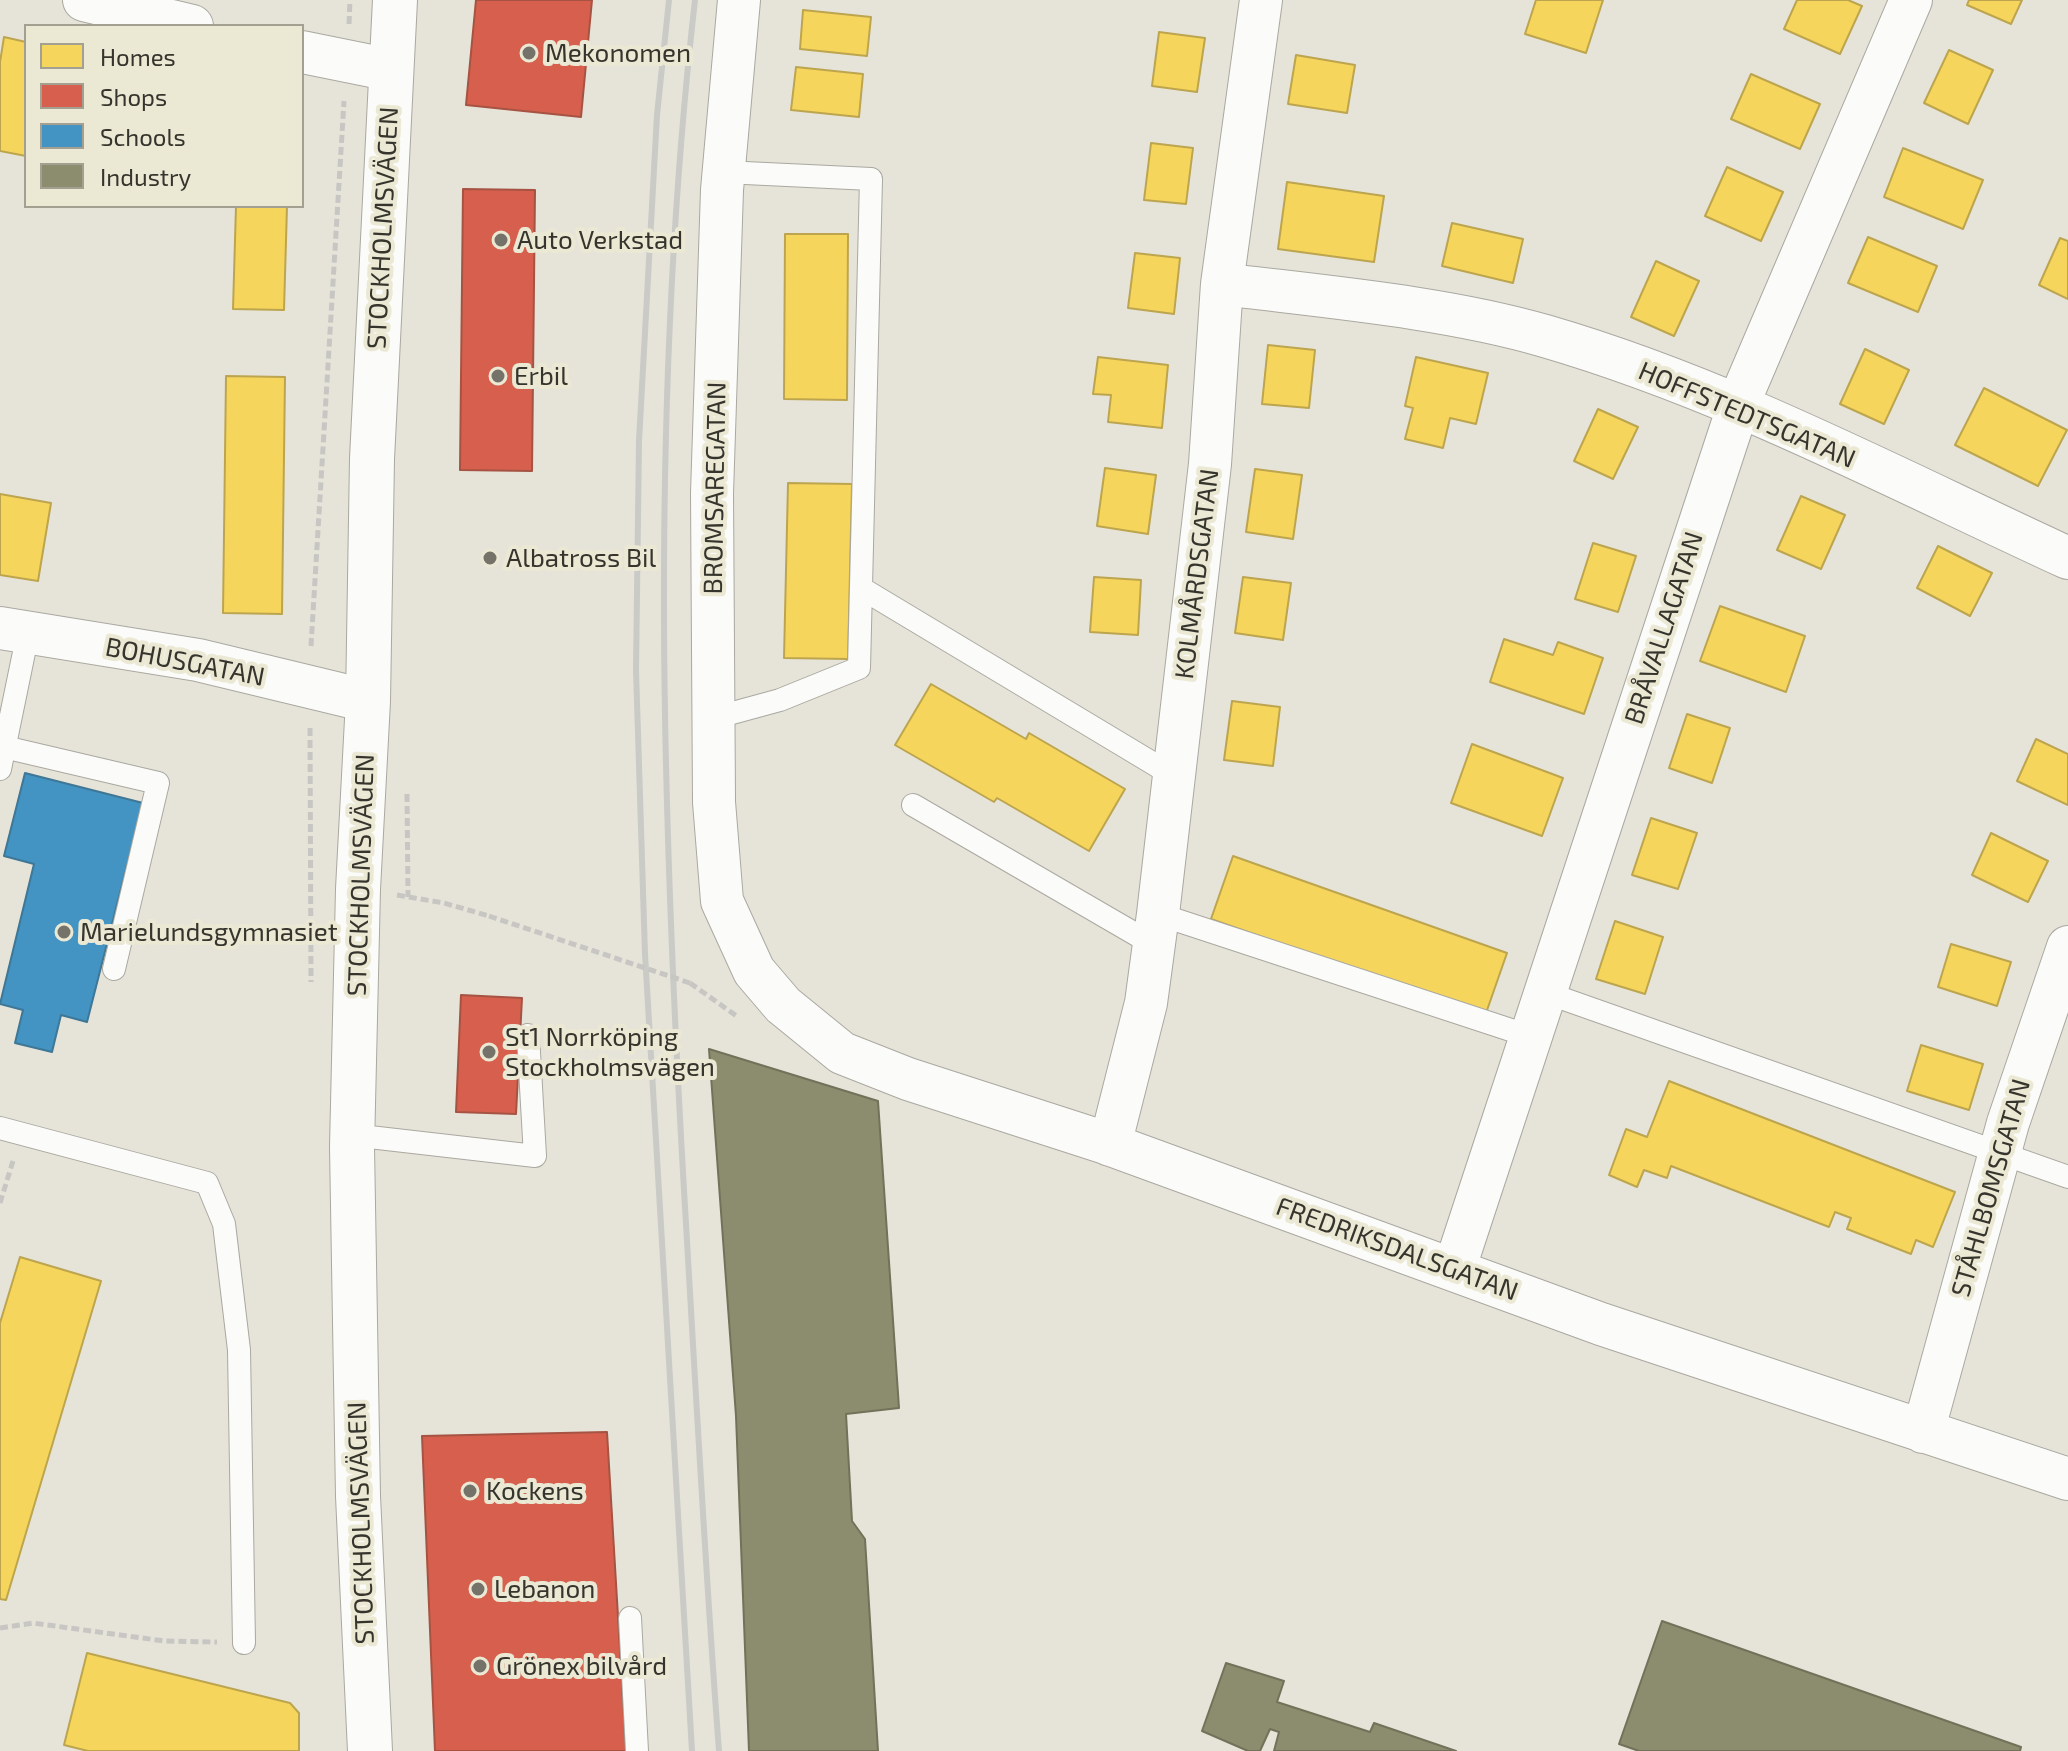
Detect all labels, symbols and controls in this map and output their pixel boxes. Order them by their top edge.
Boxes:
legend [24,24,304,208]
place label: Mekonomen [545,37,691,69]
text: Homes [100,42,176,71]
marker: Mekonomen [520,44,538,62]
text: Shops [100,82,167,111]
street label: STOCKHOLMSVÄGEN [361,106,405,350]
text: Schools [100,122,186,151]
text: Industry [100,162,191,191]
place label: Auto Verkstad [517,224,683,256]
marker: Auto Verkstad [492,231,510,249]
street label: HOFFSTEDTSGATAN [1634,355,1860,475]
place label: Erbil [514,360,568,392]
marker: Erbil [489,367,507,385]
street label: BROMSAREGATAN [698,381,732,595]
street label: KOLMÅRDSGATAN [1169,467,1225,681]
street label: BRÅVALLAGATAN [1618,528,1710,728]
place label: Albatross Bil [506,542,656,574]
marker: Albatross Bil [481,549,499,567]
street label: BOHUSGATAN [103,631,267,693]
street label: STOCKHOLMSVÄGEN [341,753,381,997]
place label: Marielundsgymnasiet [80,916,338,948]
marker: Marielundsgymnasiet [55,923,73,941]
place label: St1 Norrköping Stockholmsvägen [505,1021,715,1082]
marker: St1 Norrköping Stockholmsvägen [480,1043,498,1061]
street label: STÅHLBOMSGATAN [1945,1076,2037,1300]
street label: FREDRIKSDALSGATAN [1272,1191,1522,1307]
street label: STOCKHOLMSVÄGEN [341,1401,381,1645]
place label: Kockens [486,1475,584,1507]
marker: Kockens [461,1482,479,1500]
place label: Lebanon [494,1573,595,1605]
marker: Lebanon [469,1580,487,1598]
place label: Grönex bilvård [496,1650,667,1682]
marker: Grönex bilvård [471,1657,489,1675]

